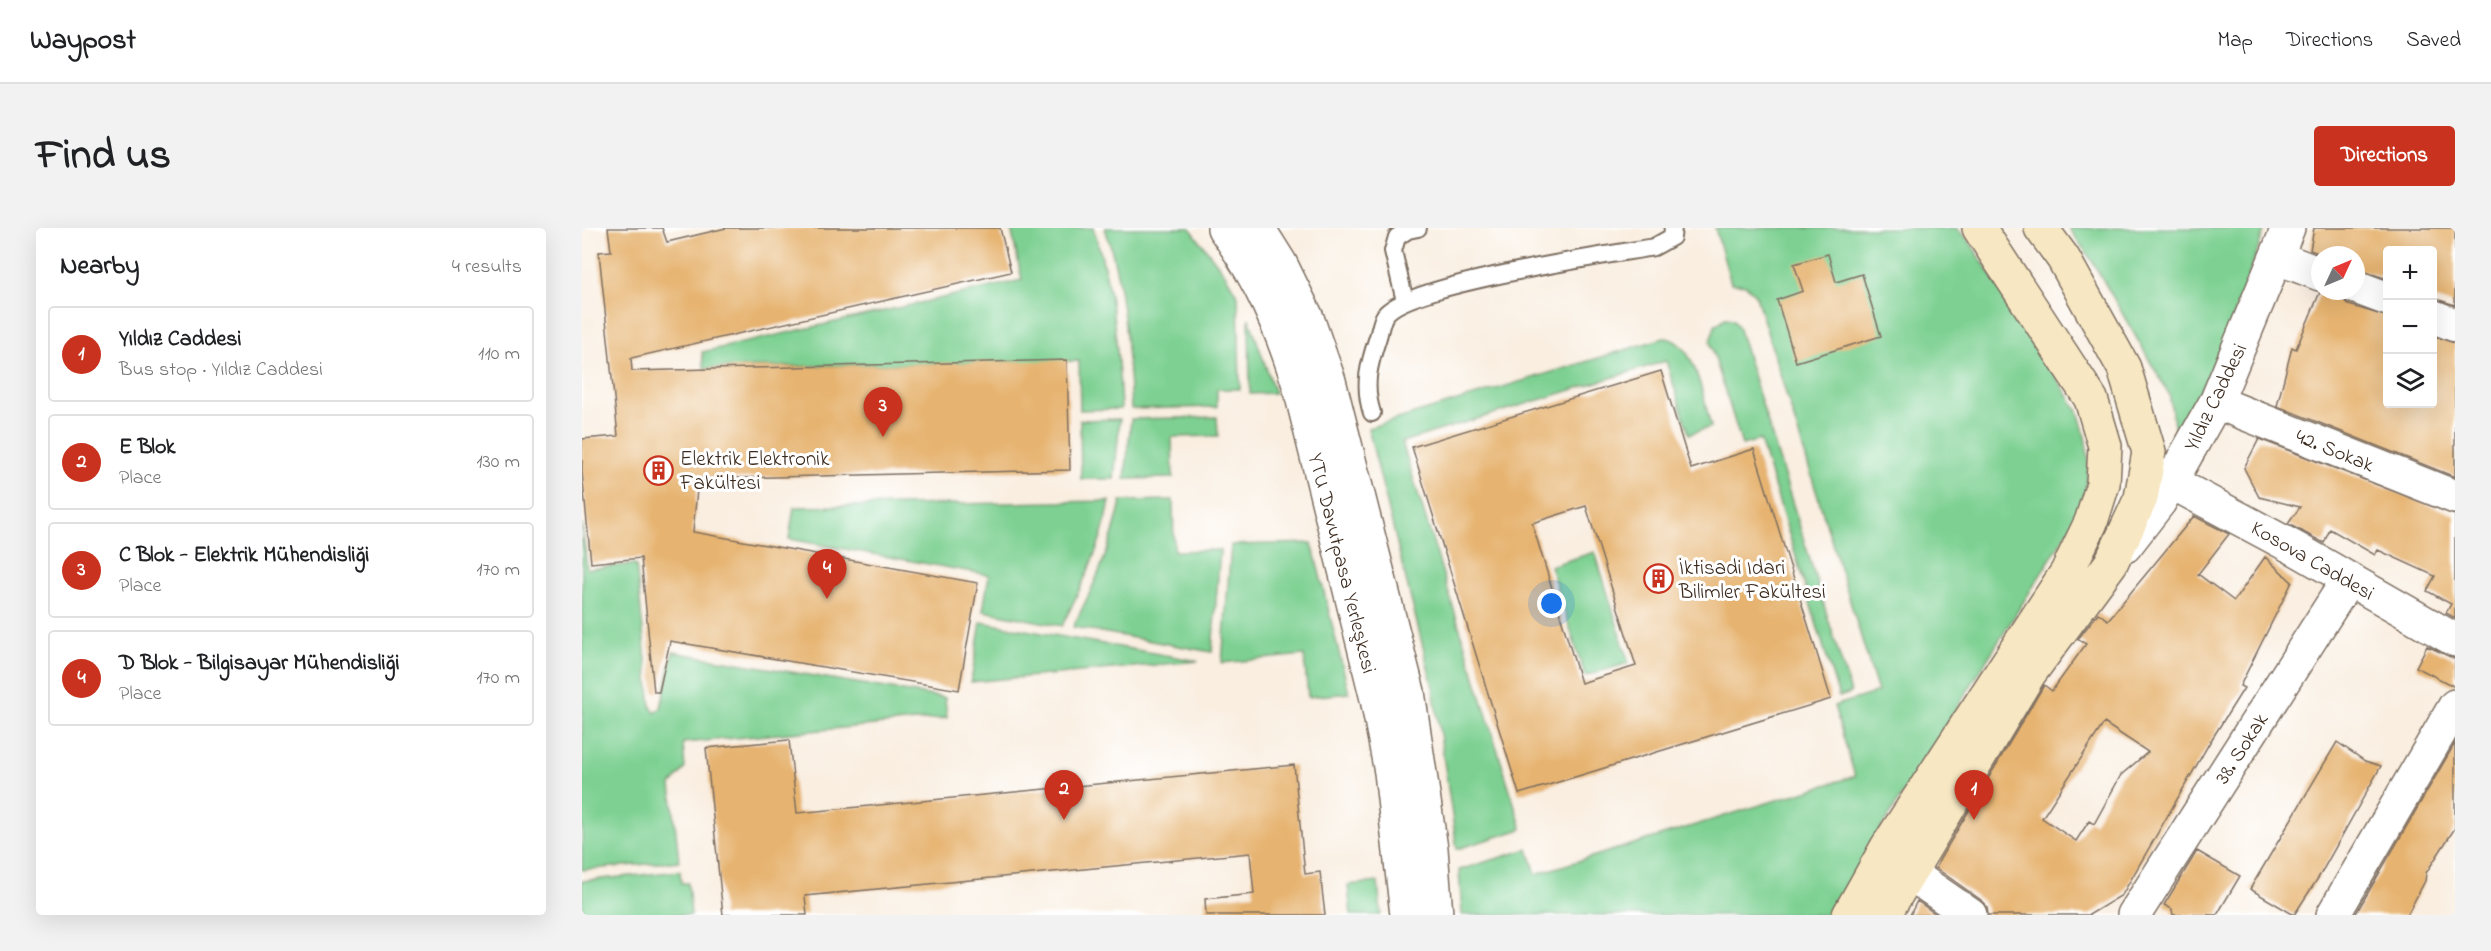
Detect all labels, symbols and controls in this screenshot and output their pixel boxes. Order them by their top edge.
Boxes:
text: Waypost [30,21,136,62]
text: Map [2217,26,2253,56]
text: Directions [2286,26,2373,56]
text: Saved [2406,26,2461,56]
text: Find us [36,126,171,187]
button: Directions [2314,126,2455,186]
north arrow [2311,246,2365,300]
map controls [2383,246,2437,408]
button: + [2383,246,2437,300]
text: Nearby [60,248,139,286]
text: 4 results [452,253,522,282]
button: − [2383,300,2437,354]
text: Yıldız Caddesi [119,324,242,356]
street label: Yıldız Caddesi [2178,339,2256,457]
text: 1 [78,340,85,369]
text: 110 m [478,340,520,369]
button: layers [2383,354,2437,408]
text: Bus stop · Yıldız Caddesi [119,356,323,385]
pin: 3 [864,388,902,437]
street label: 42. Sokak [2291,423,2379,481]
text: E Blok [119,432,175,464]
place label: Elektrik Elektronik Fakültesi [679,445,830,499]
text: 2 [77,448,86,477]
text: 130 m [476,448,520,477]
street label: YTU Davutpasa Yerleşkesi [1299,450,1383,677]
building icon: Elektrik Elektronik Fakültesi [643,454,675,486]
text: Place [119,464,161,493]
street label: Kosova Caddesi [2245,514,2379,609]
text: C Blok - Elektrik Mühendisliği [119,540,369,572]
pin: 4 [808,550,846,599]
place label: İktisadi Idari Bilimler Fakültesi [1678,554,1826,608]
text: 3 [77,556,86,585]
text: 170 m [476,556,520,585]
building icon: İktisadi Idari Bilimler Fakültesi [1642,563,1674,595]
text: Place [119,572,161,601]
your location [1537,589,1566,618]
text: D Blok - Bilgisayar Mühendisliği [119,648,399,680]
text: 4 [77,664,86,693]
text: 170 m [476,664,520,693]
text: Place [119,680,161,709]
street label: 38. Sokak [2208,707,2277,791]
pin: 2 [1044,770,1084,820]
pin: 1 [1954,770,1994,820]

